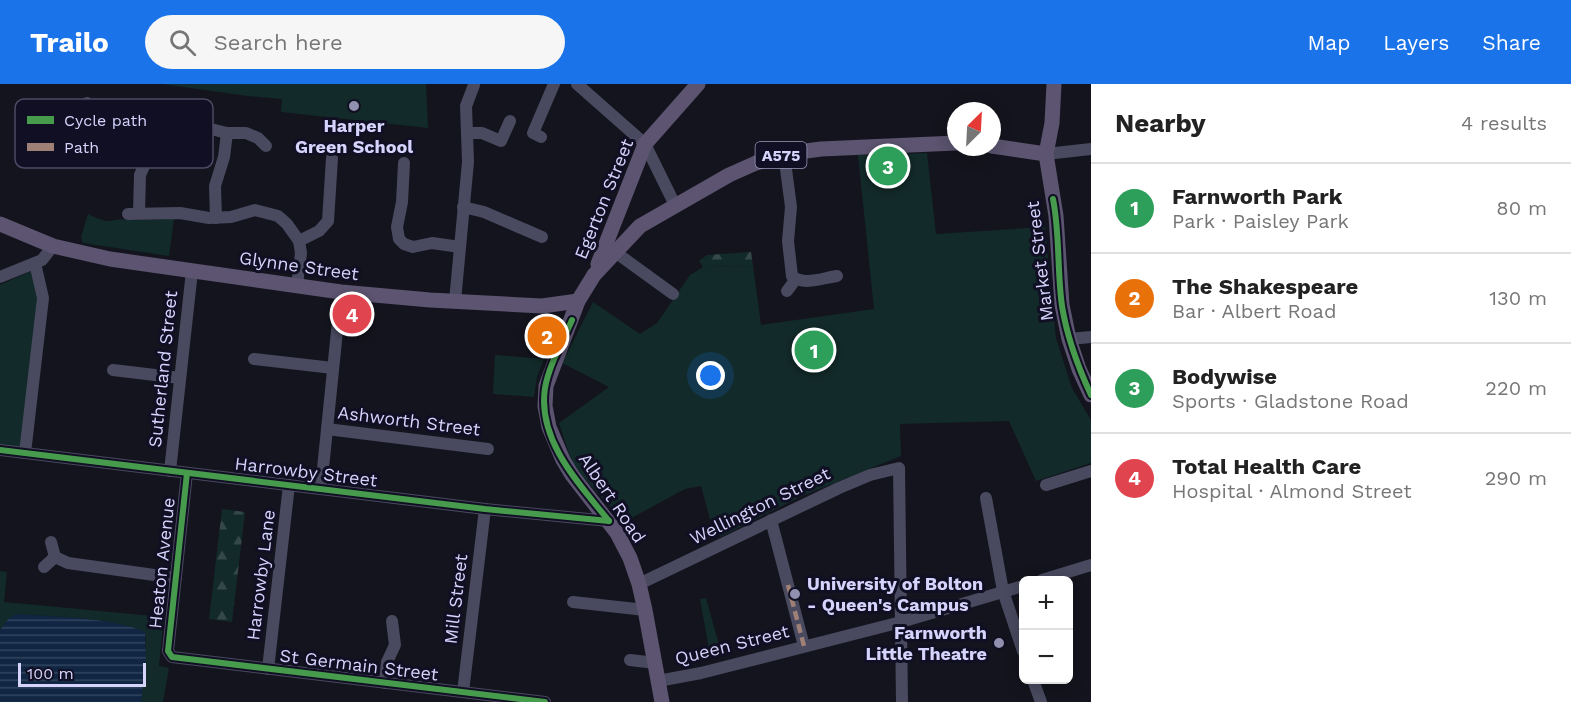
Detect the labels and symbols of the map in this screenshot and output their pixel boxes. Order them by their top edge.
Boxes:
legend [15,99,213,168]
marker: Harper Green School [347,99,361,113]
north arrow [947,102,1001,156]
text: Cycle path [64,111,147,130]
place label: Harper Green School [295,115,413,157]
street label: Egerton Street [570,135,637,262]
text: Path [64,138,99,157]
road number: A575 [756,142,806,168]
pin: 3 [868,144,908,188]
street label: Market Street [1022,199,1057,322]
street label: Glynne Street [238,247,361,284]
street label: Sutherland Street [144,289,181,448]
pin: 4 [332,292,372,336]
pin: 2 [528,314,566,358]
pin: 1 [794,328,834,372]
your location [696,361,725,390]
street label: Ashworth Street [336,401,482,440]
street label: Albert Road [575,449,650,546]
street label: Harrowby Street [234,452,379,491]
street label: Wellington Street [686,462,834,549]
street label: Heaton Avenue [144,496,179,630]
street label: Harrowby Lane [242,508,279,642]
street label: Mill Street [440,552,472,645]
place label: University of Bolton - Queen's Campus [807,573,983,615]
marker: University of Bolton - Queen's Campus [788,587,802,601]
street label: Queen Street [673,620,792,669]
place label: Farnworth Little Theatre [866,622,987,664]
marker: Farnworth Little Theatre [992,636,1006,650]
street label: St Germain Street [279,644,440,685]
scale bar [18,660,146,688]

